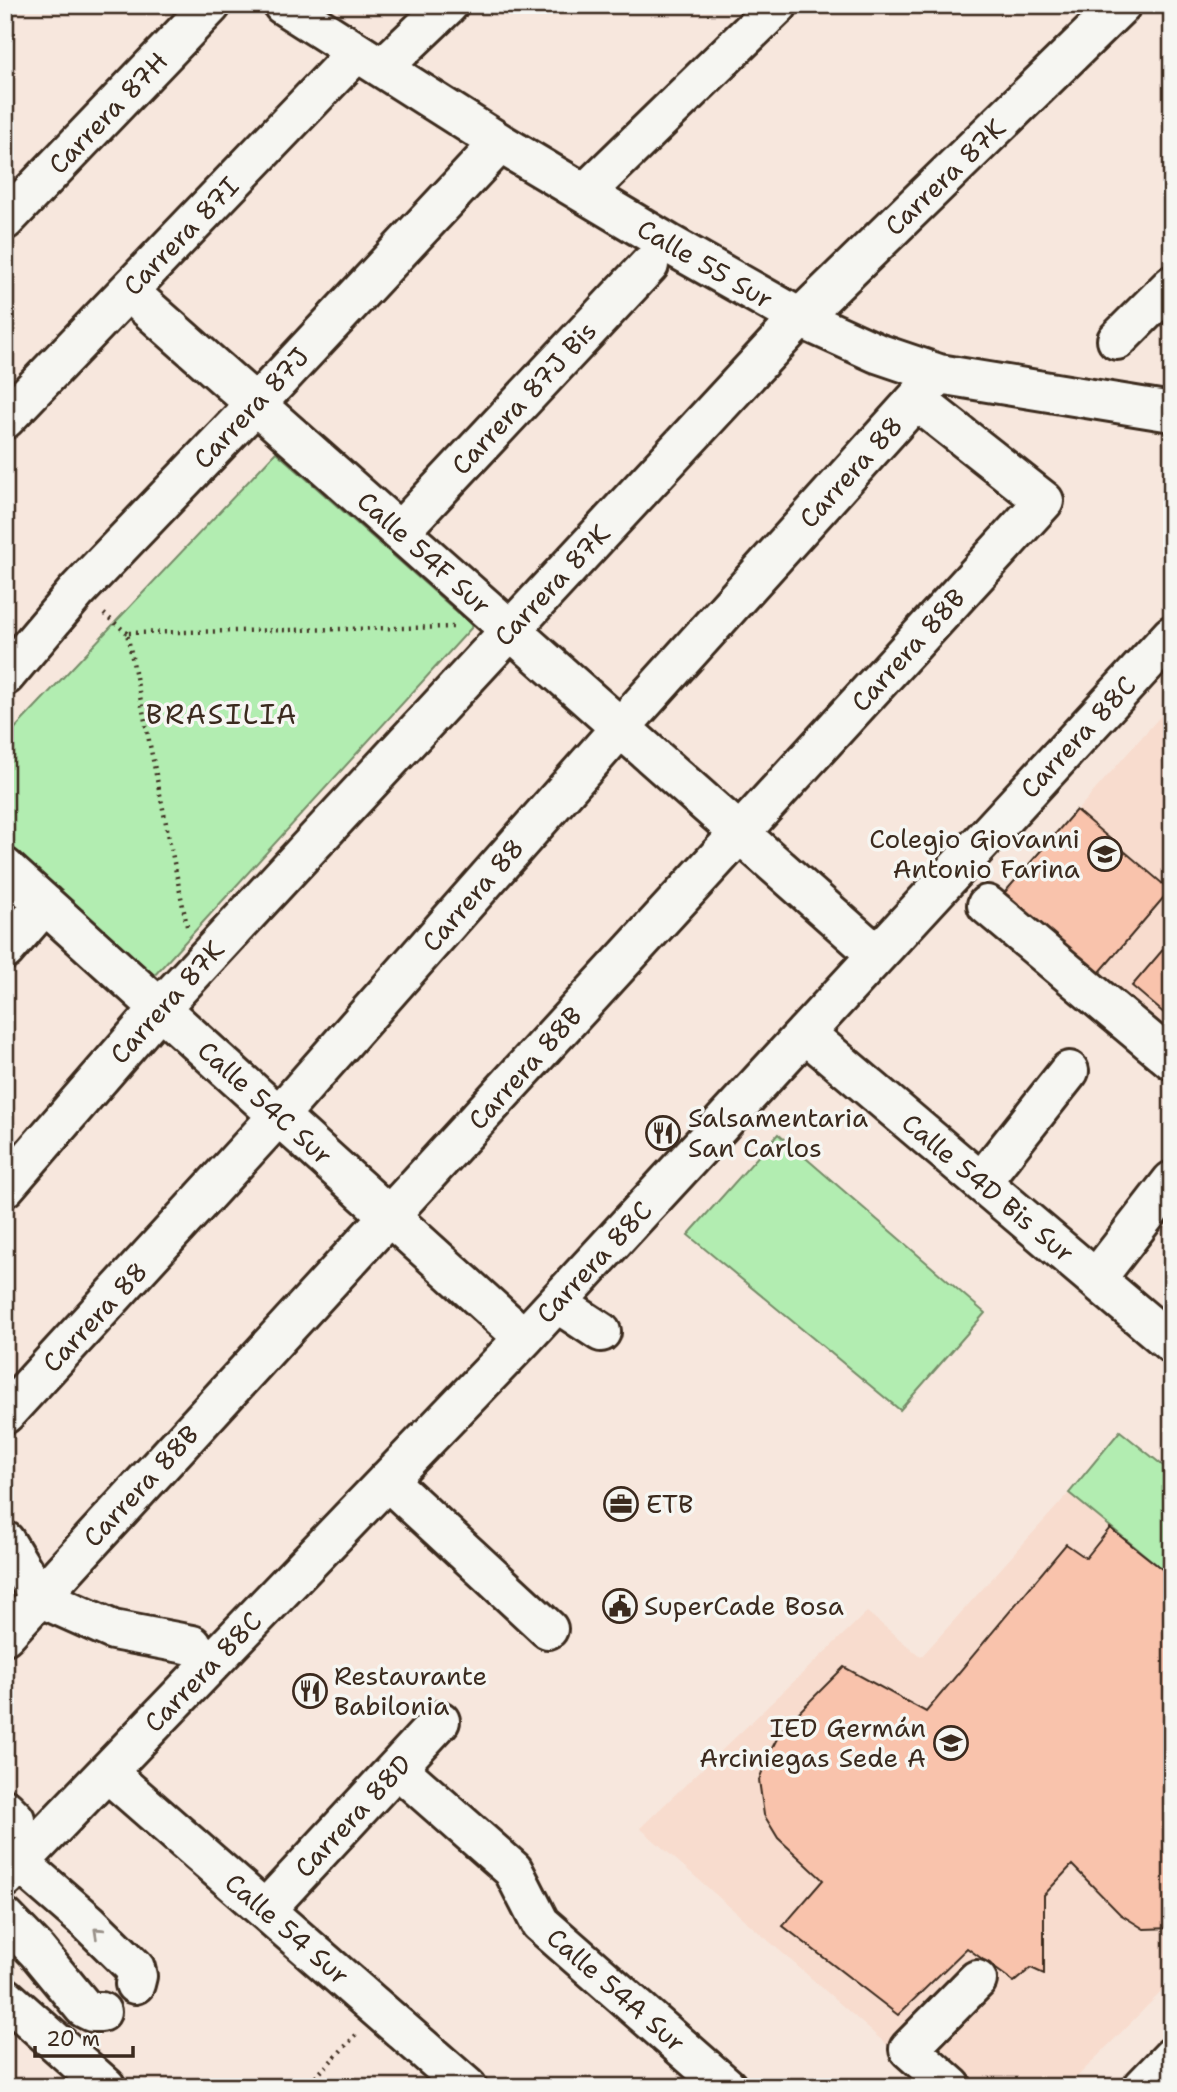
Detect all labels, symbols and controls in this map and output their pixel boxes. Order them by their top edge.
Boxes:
street label: Carrera 87H [40,44,175,181]
street label: Carrera 87K [877,110,1013,243]
street label: Carrera 87I [115,169,246,303]
street label: Calle 55 Sur [631,211,780,317]
street label: Carrera 87J Bis [443,313,604,482]
street label: Carrera 87J [185,339,316,476]
street label: Carrera 88 [791,408,910,535]
street label: Calle 54F Sur [350,483,499,622]
street label: Carrera 87K [486,516,617,653]
street label: Carrera 88B [843,580,972,719]
street label: Carrera 88C [1012,668,1143,805]
district label: BRASILIA [146,695,298,733]
place label: Colegio Giovanni Antonio Farina [869,821,1080,886]
street label: Carrera 88 [414,831,532,959]
school or university icon: Colegio Giovanni Antonio Farina [1086,835,1124,873]
street label: Carrera 87K [102,932,232,1071]
street label: Carrera 88B [460,998,589,1137]
street label: Calle 54C Sur [190,1033,340,1172]
place label: Salsamentaria San Carlos [688,1100,868,1165]
street label: Calle 54D Bis Sur [895,1105,1082,1270]
restaurant icon: Salsamentaria San Carlos [644,1114,682,1152]
street label: Carrera 88C [528,1193,659,1330]
street label: Carrera 88 [34,1254,155,1380]
street label: Carrera 88B [75,1417,206,1554]
office icon: ETB [602,1485,640,1523]
place label: ETB [646,1486,693,1521]
public building icon: SuperCade Bosa [601,1587,639,1625]
place label: SuperCade Bosa [644,1588,844,1623]
street label: Carrera 88C [136,1604,269,1740]
place label: Restaurante Babilonia [334,1658,487,1723]
restaurant icon: Restaurante Babilonia [291,1672,329,1710]
place label: IED Germán Arciniegas Sede A [699,1710,926,1775]
school or university icon: IED Germán Arciniegas Sede A [932,1724,970,1762]
street label: Carrera 88D [286,1746,419,1885]
street label: Calle 54 Sur [218,1865,357,1992]
street label: Calle 54A Sur [540,1920,693,2060]
one-way arrow [94,1927,107,1940]
scale bar [35,2015,133,2059]
text: 20 m [46,2025,100,2053]

